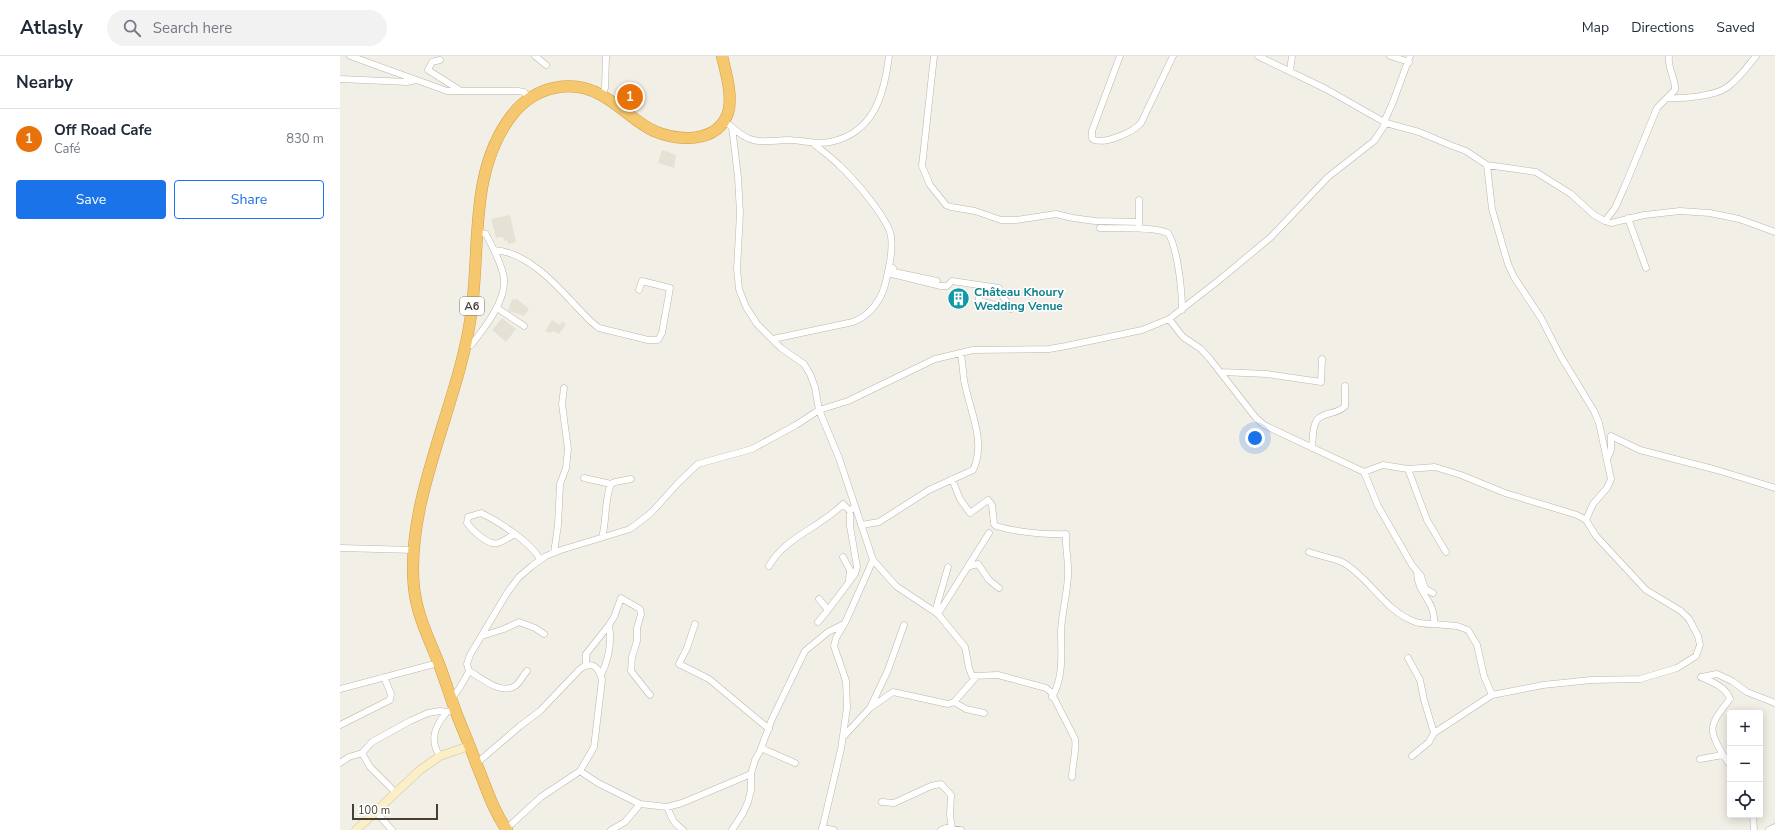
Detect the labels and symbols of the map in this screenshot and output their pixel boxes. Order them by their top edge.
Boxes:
pin: 1 [617,82,643,112]
place label: Château Khoury Wedding Venue [974,284,1064,314]
building icon: Château Khoury Wedding Venue [946,286,972,312]
road number: A6 [460,297,484,315]
your location [1245,428,1265,448]
scale bar [352,802,438,821]

